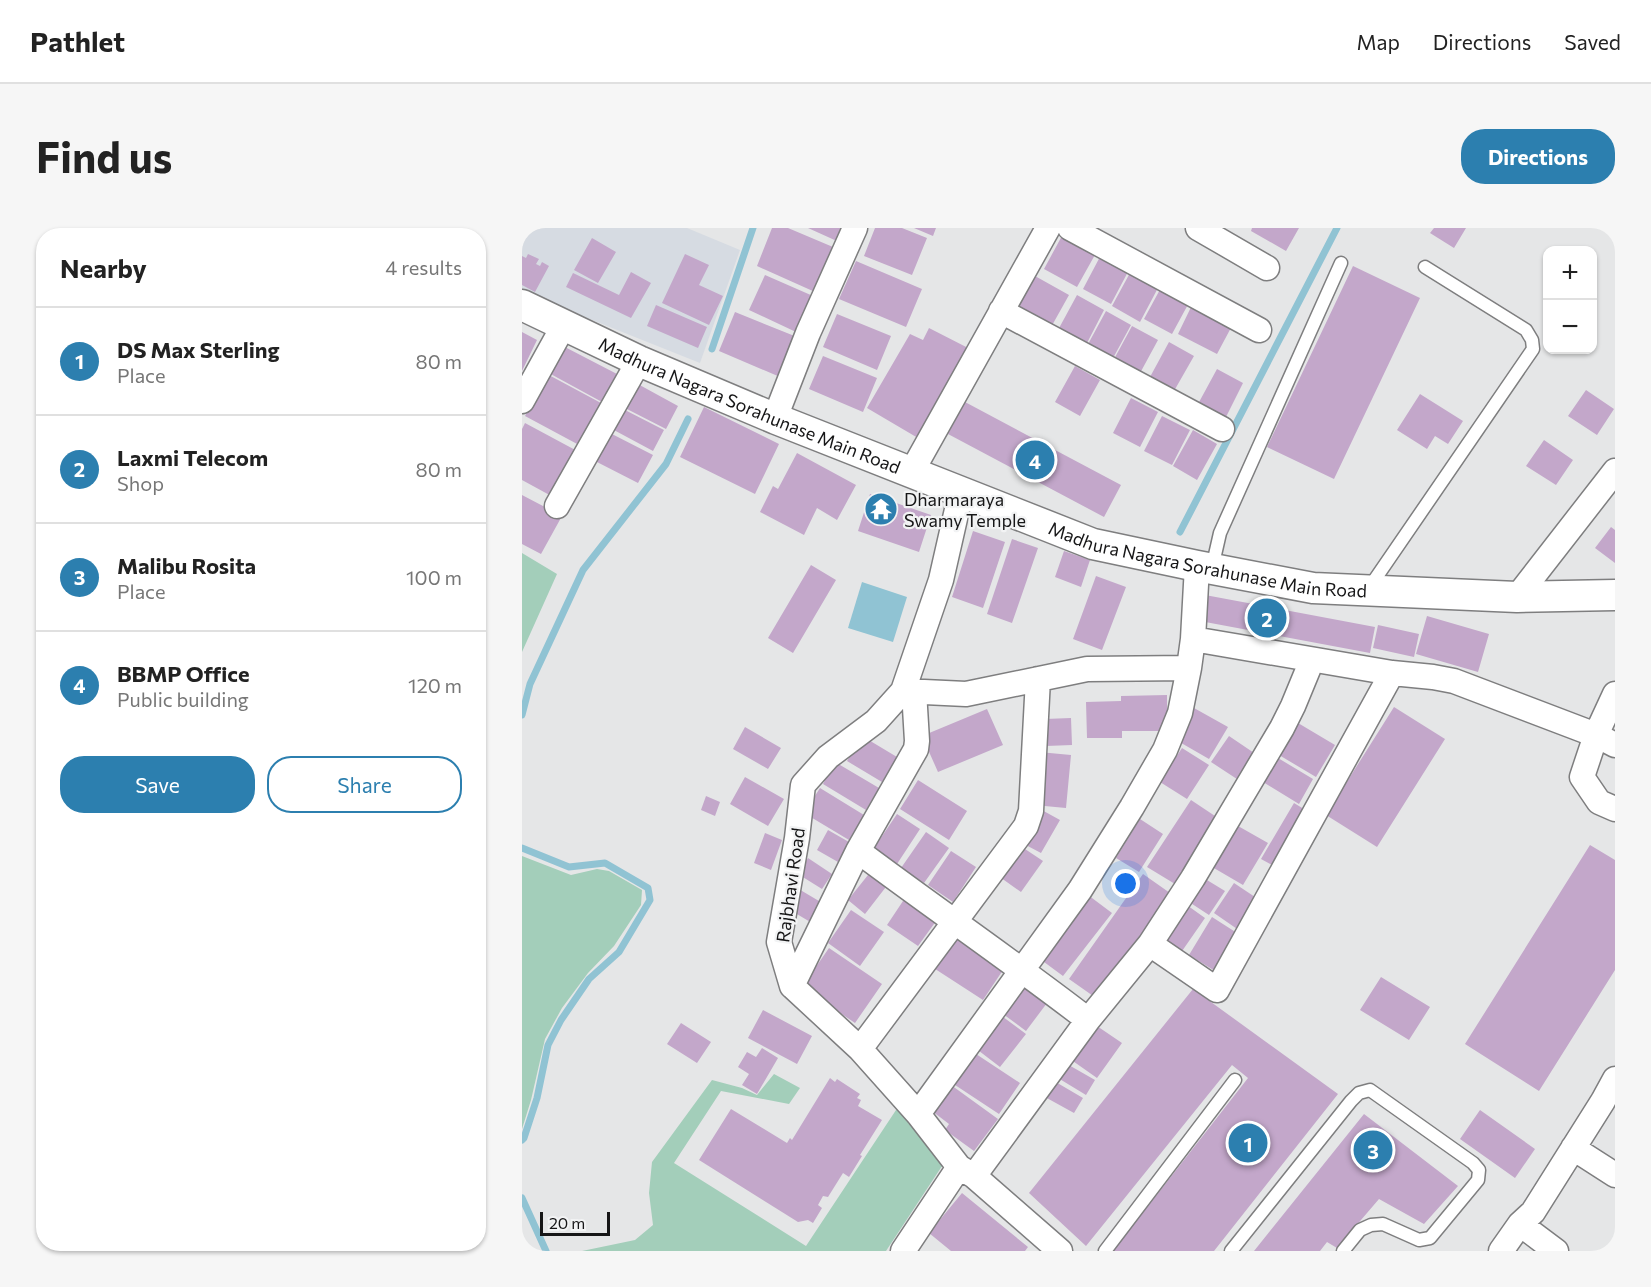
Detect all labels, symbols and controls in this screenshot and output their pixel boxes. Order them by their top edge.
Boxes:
text: Pathlet [30,24,125,58]
text: Map [1357,29,1400,54]
text: Directions [1433,29,1531,54]
text: Saved [1564,29,1621,54]
button: Directions [1461,129,1615,184]
text: Find us [36,130,172,182]
map controls [1543,246,1597,354]
button: + [1543,246,1597,300]
text: Nearby [60,252,147,283]
text: 4 results [385,255,462,279]
button: − [1543,300,1597,354]
street label: Madhura Nagara Sorahunase Main Road [595,332,904,478]
text: DS Max Sterling [117,336,280,363]
text: 1 [75,349,84,373]
text: 80 m [416,349,462,373]
text: Place [117,363,166,387]
pin: 4 [1016,438,1054,482]
text: Laxmi Telecom [117,444,268,471]
text: 2 [74,457,85,481]
text: 80 m [416,457,462,481]
text: Shop [117,471,164,495]
place label: Dharmaraya Swamy Temple [904,488,1026,531]
temple icon: Dharmaraya Swamy Temple [863,491,899,527]
street label: Madhura Nagara Sorahunase Main Road [1045,517,1367,601]
text: Malibu Rosita [117,552,256,579]
text: 3 [74,565,85,589]
text: 100 m [406,565,462,589]
text: Place [117,579,166,603]
pin: 2 [1248,596,1286,640]
text: BBMP Office [117,660,250,687]
text: 4 [73,673,86,697]
text: 120 m [408,673,462,697]
text: Public building [117,687,249,711]
button: Save [60,756,255,813]
button: Share [267,756,462,813]
street label: Rajbhavi Road [771,826,809,944]
your location [1111,869,1140,898]
pin: 1 [1228,1120,1268,1166]
pin: 3 [1354,1128,1392,1172]
scale bar [540,1209,610,1236]
text: 20 m [549,1213,585,1232]

